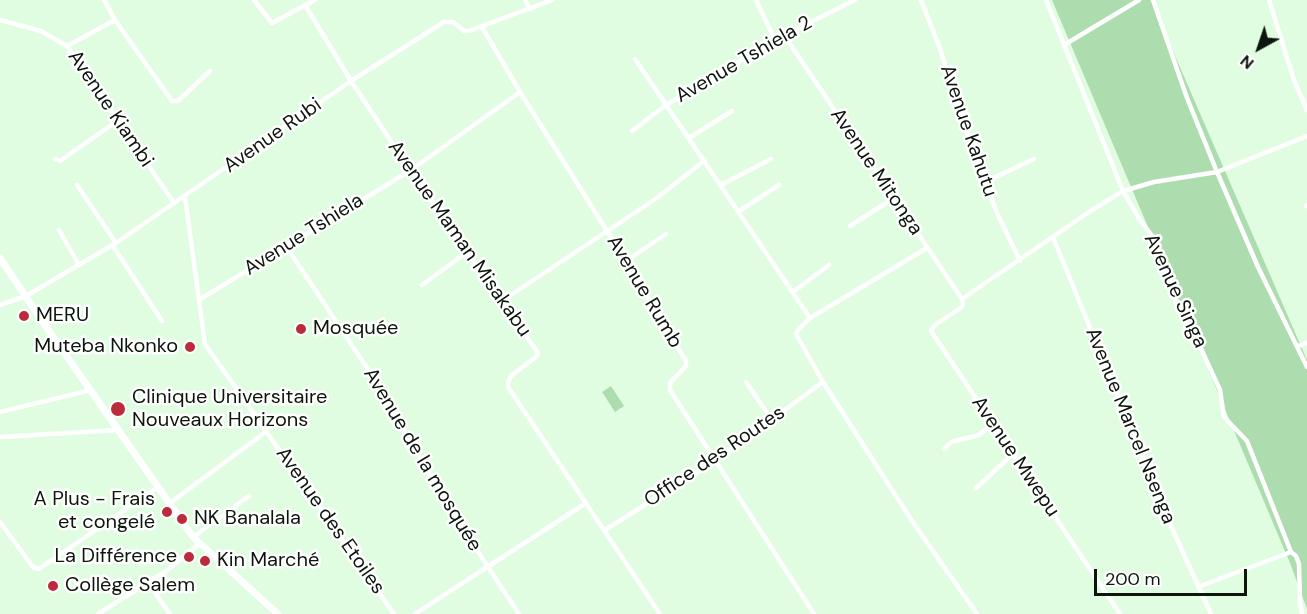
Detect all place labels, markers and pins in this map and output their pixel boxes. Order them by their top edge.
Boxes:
place label: MERU [36,304,89,328]
marker: MERU [17,309,31,323]
place label: Mosquée [313,317,398,341]
marker: Mosquée [294,322,308,336]
place label: Muteba Nkonko [34,335,178,359]
marker: Muteba Nkonko [183,340,197,354]
place label: Clinique Universitaire Nouveaux Horizons [132,386,327,433]
marker: Clinique Universitaire Nouveaux Horizons [109,400,127,418]
place label: A Plus - Frais et congelé [34,488,155,535]
marker: A Plus - Frais et congelé [160,505,174,519]
place label: NK Banalala [194,507,301,531]
marker: NK Banalala [175,512,189,526]
place label: La Différence [54,545,177,569]
place label: Kin Marché [217,549,319,573]
marker: La Différence [182,550,196,564]
marker: Kin Marché [198,554,212,568]
place label: Collège Salem [65,574,195,598]
marker: Collège Salem [46,579,60,593]

